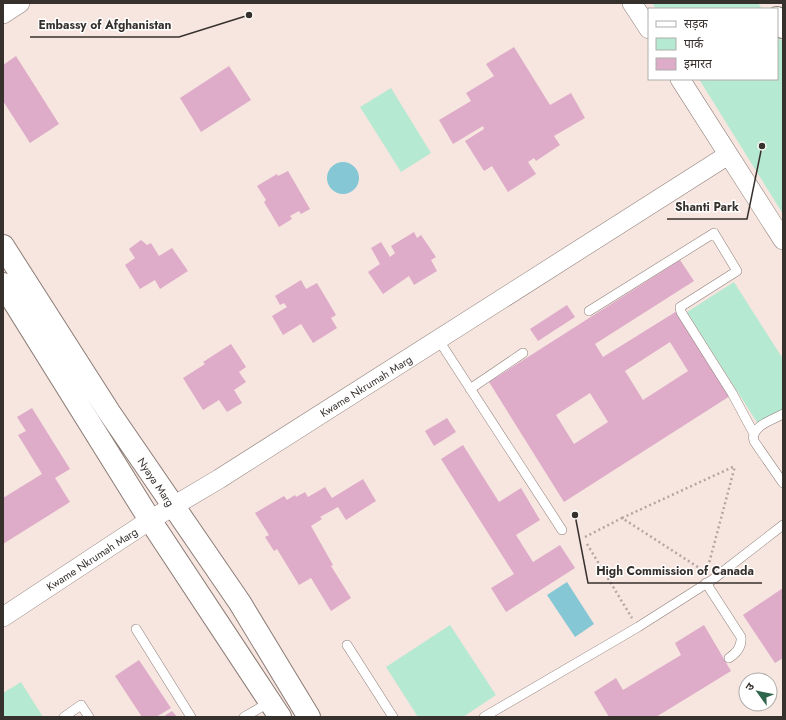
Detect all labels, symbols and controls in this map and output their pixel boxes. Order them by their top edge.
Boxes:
legend [648,8,778,80]
callout: Embassy of Afghanistan [30,13,179,37]
text: सड़क [684,15,709,33]
text: Embassy of Afghanistan [39,16,172,34]
text: पार्क [684,35,704,53]
text: इमारत [684,55,713,73]
callout: Shanti Park [667,195,747,219]
text: Shanti Park [675,198,739,216]
street label: Kwame Nkrumah Marg [317,351,415,421]
street label: Nyaya Marg [134,454,178,510]
street label: Kwame Nkrumah Marg [43,523,141,595]
callout: High Commission of Canada [588,559,762,583]
text: High Commission of Canada [596,562,754,580]
north arrow [738,672,778,712]
text: उ [741,679,758,694]

